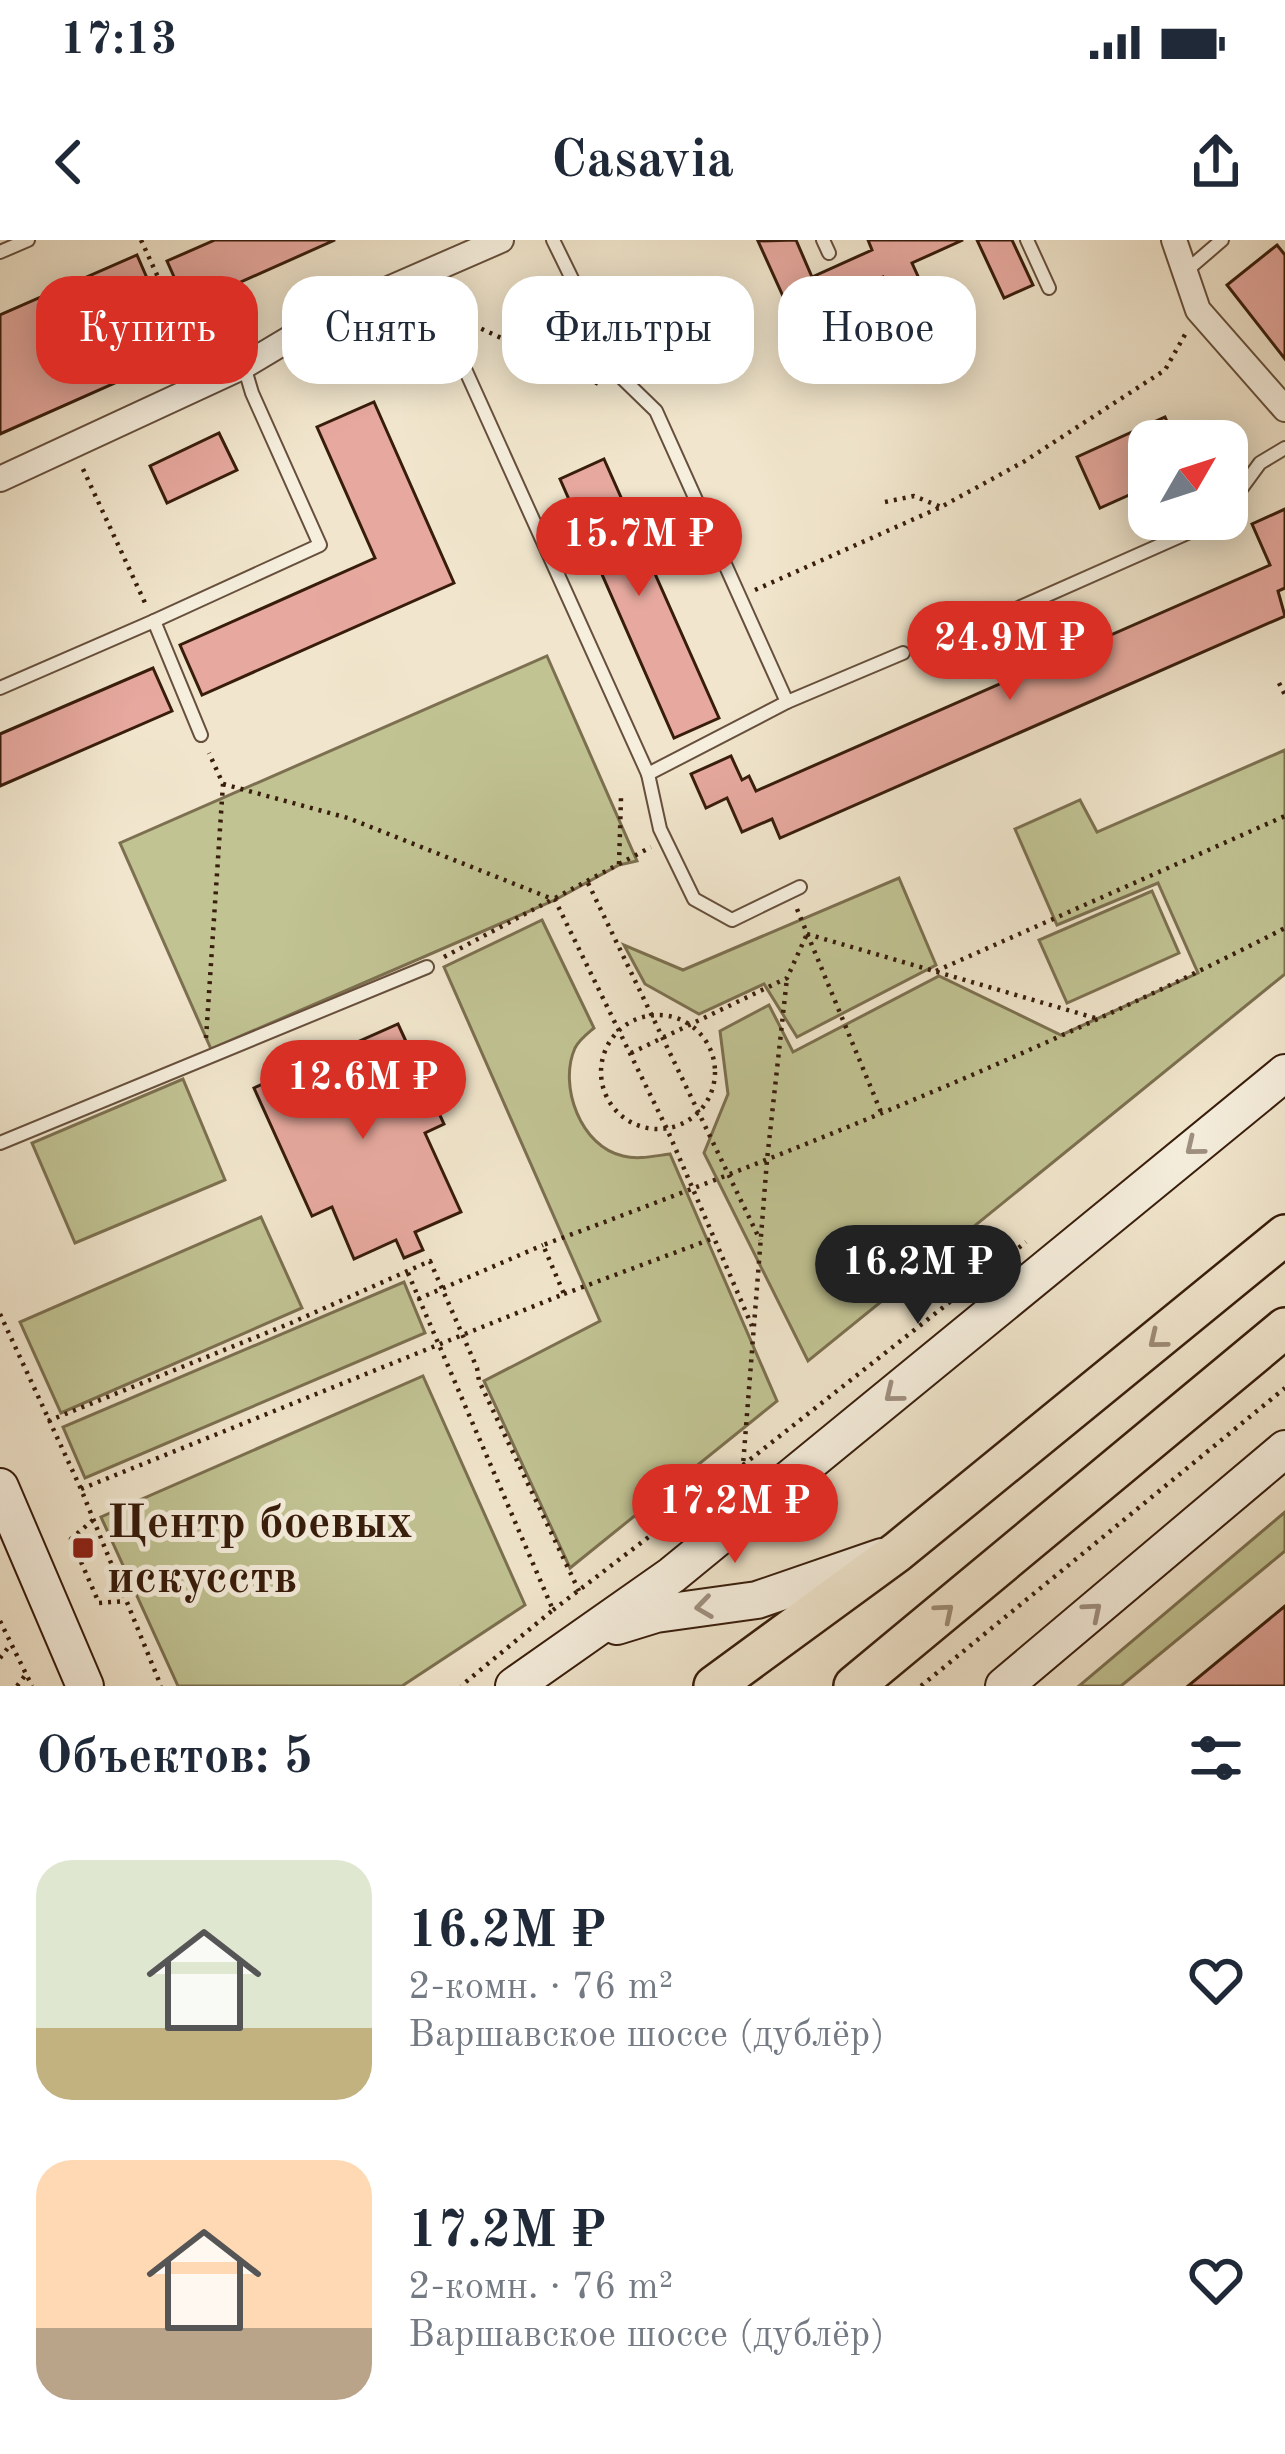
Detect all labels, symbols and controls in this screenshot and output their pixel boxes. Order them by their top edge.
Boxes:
text: 17:13 [60,19,177,64]
icon: back [36,129,102,195]
icon: share [1183,129,1249,195]
text: Casavia [551,135,734,189]
chip: Купить [36,276,258,384]
chip: Снять [282,276,478,384]
chip: Фильтры [502,276,754,384]
chip: Новое [778,276,976,384]
north arrow [1128,420,1248,540]
map controls [1128,420,1248,540]
pin: 15.7M ₽ [528,497,750,599]
text: 15.7M ₽ [563,516,715,555]
pin: 24.9M ₽ [899,601,1121,703]
text: 24.9M ₽ [934,620,1086,659]
pin: 12.6M ₽ [252,1040,474,1142]
text: 12.6M ₽ [287,1059,439,1098]
one-way arrow [1186,1133,1208,1155]
pin: 16.2M ₽ [807,1225,1029,1327]
text: 16.2M ₽ [842,1244,994,1283]
one-way arrow [1149,1326,1171,1348]
one-way arrow [884,1380,906,1402]
pin: 17.2M ₽ [624,1464,846,1566]
text: 17.2M ₽ [659,1483,811,1522]
place label: Центр боевых искусств [107,1500,412,1603]
marker: Центр боевых искусств [70,1535,96,1561]
one-way arrow [694,1593,714,1619]
one-way arrow [1079,1603,1101,1625]
one-way arrow [931,1604,953,1626]
icon: filters [1183,1725,1249,1791]
text: Объектов: 5 [36,1733,313,1784]
text: 16.2M ₽ [408,1907,607,1958]
icon: home [132,1908,276,2052]
icon: heart [1183,1947,1249,2013]
text: 2-комн. · 76 m² [408,1968,673,2007]
text: Варшавское шоссе (дублёр) [408,2016,885,2055]
text: 17.2M ₽ [408,2207,607,2258]
icon: home [132,2208,276,2352]
icon: heart [1183,2247,1249,2313]
text: 2-комн. · 76 m² [408,2268,673,2307]
text: Варшавское шоссе (дублёр) [408,2316,885,2355]

